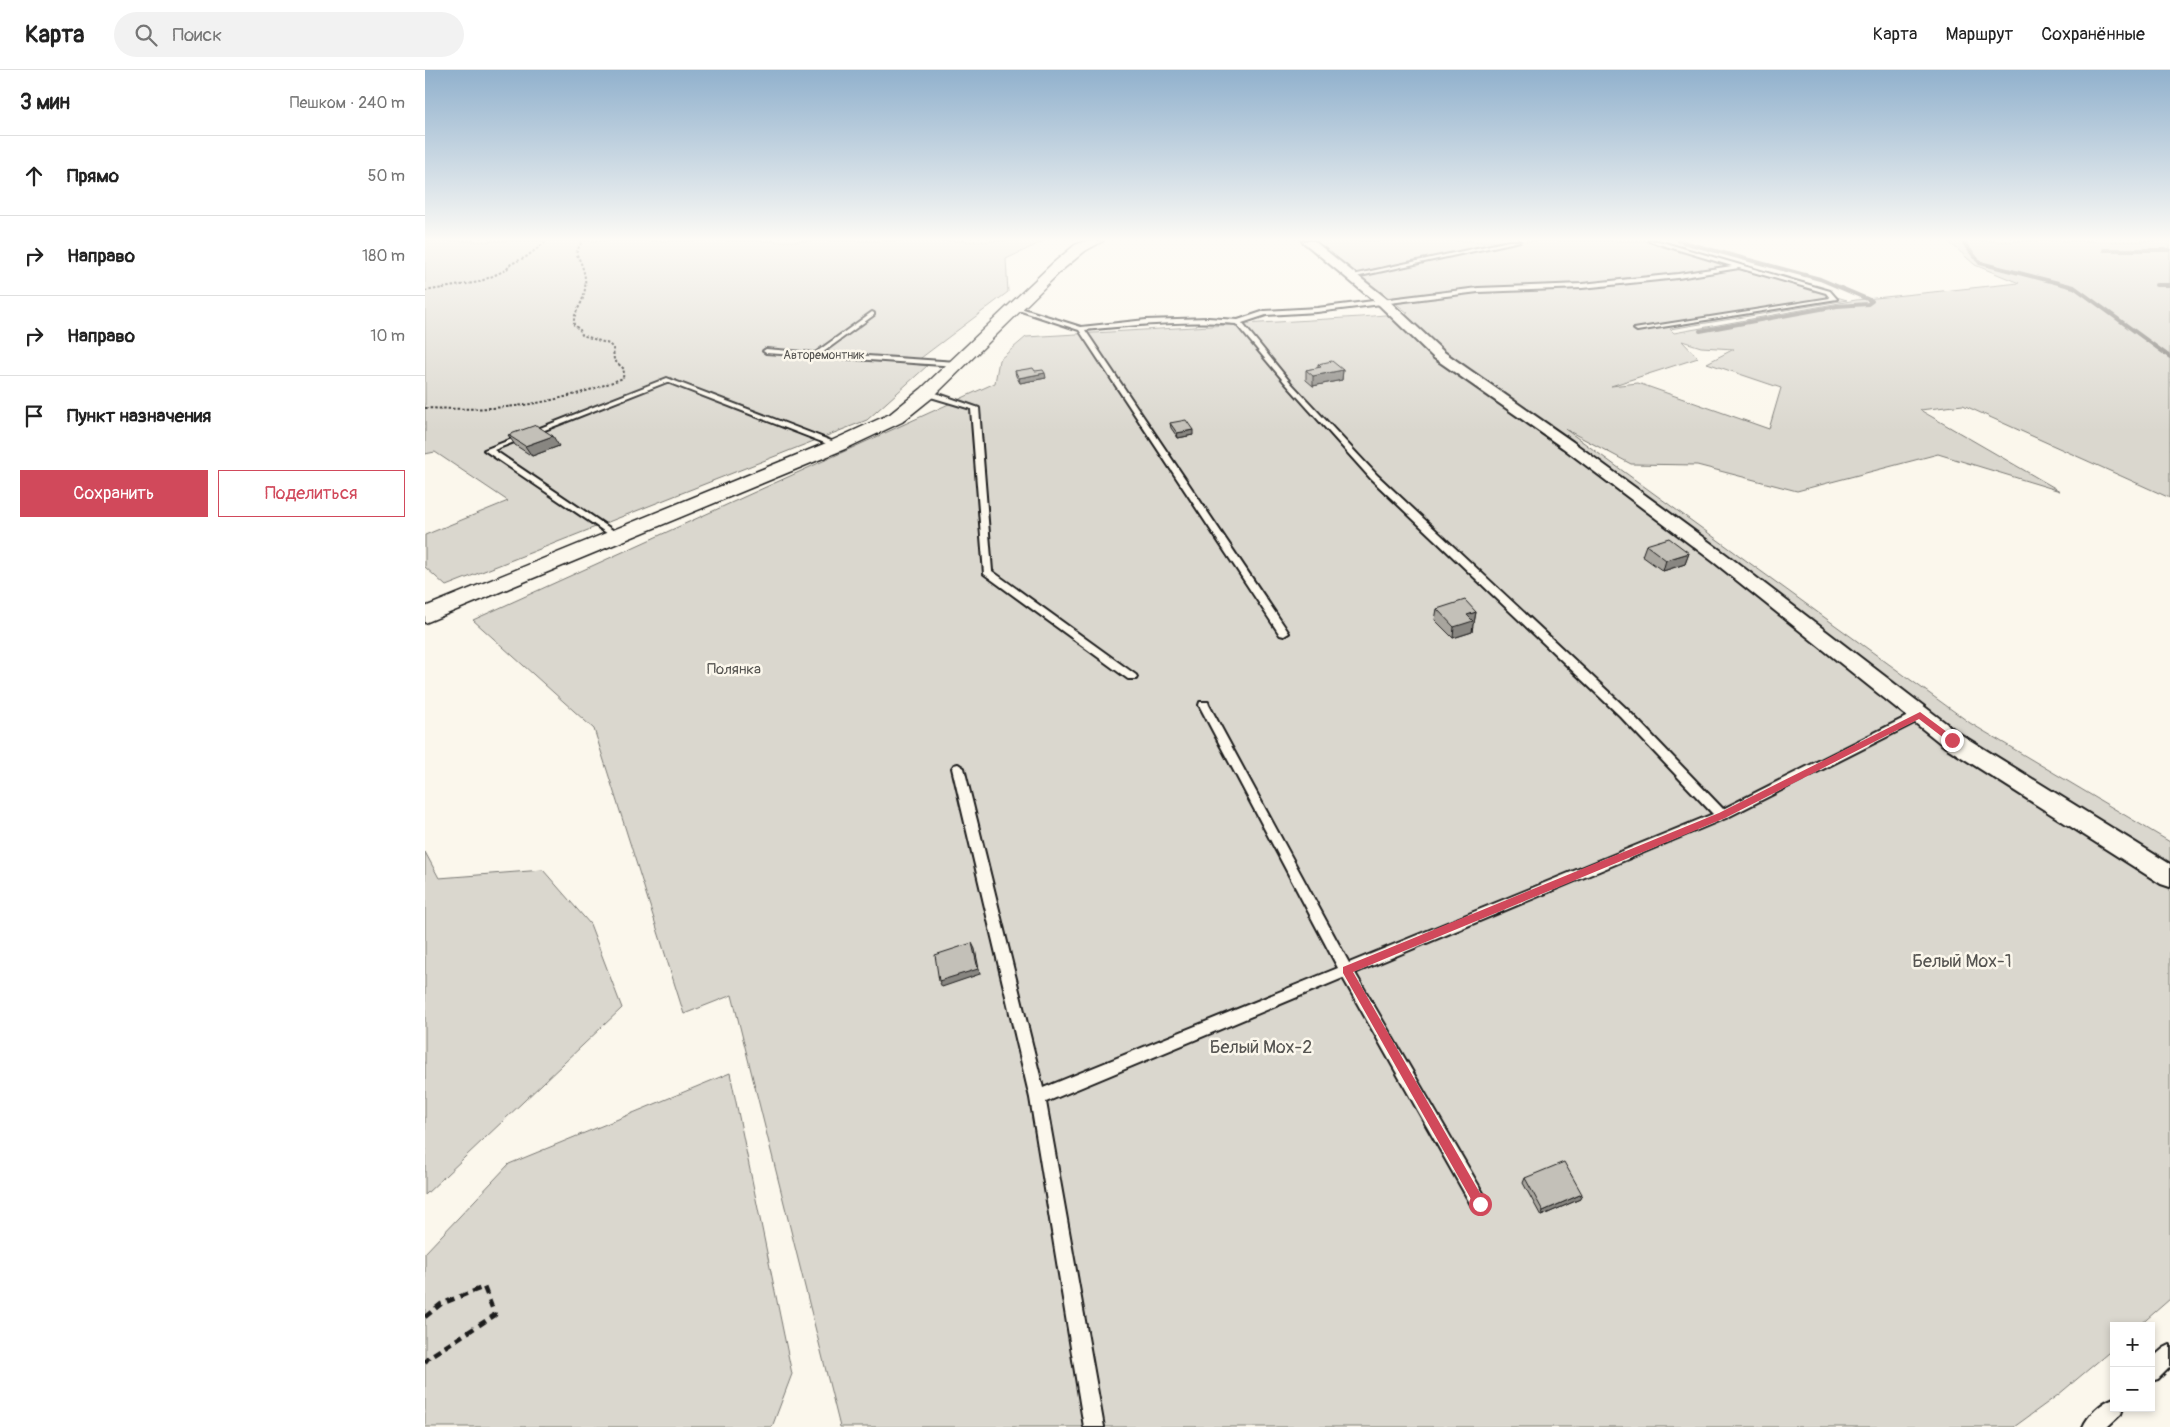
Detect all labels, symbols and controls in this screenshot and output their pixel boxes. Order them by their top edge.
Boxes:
search box [114,12,464,57]
text: Карта [25,20,84,49]
icon: search [132,21,160,49]
text: Поиск [172,23,222,47]
text: Карта [1873,23,1917,46]
text: Маршрут [1945,23,2013,46]
text: Сохранённые [2041,23,2145,46]
text: 3 мин [20,89,70,116]
text: Пешком · 240 m [290,93,405,113]
icon: ahead [20,162,48,190]
text: Прямо [67,164,119,188]
text: 50 m [368,166,405,186]
icon: right [20,242,48,270]
text: Направо [67,244,135,268]
text: 180 m [362,246,405,266]
icon: right [20,322,48,350]
text: Направо [67,324,135,348]
text: 10 m [370,326,405,346]
park label: Авторемонтник [783,348,865,363]
icon: arrive [20,402,48,430]
text: Пункт назначения [67,404,211,428]
button: Сохранить [20,470,208,517]
button: Поделиться [218,470,405,517]
park label: Полянка [707,660,761,679]
route end [1941,729,1964,752]
park label: Белый Мох-1 [1912,950,2012,973]
park label: Белый Мох-2 [1210,1036,1312,1059]
route start [1469,1193,1492,1216]
map controls [2110,1322,2155,1412]
button: + [2110,1322,2155,1367]
button: − [2110,1367,2155,1412]

